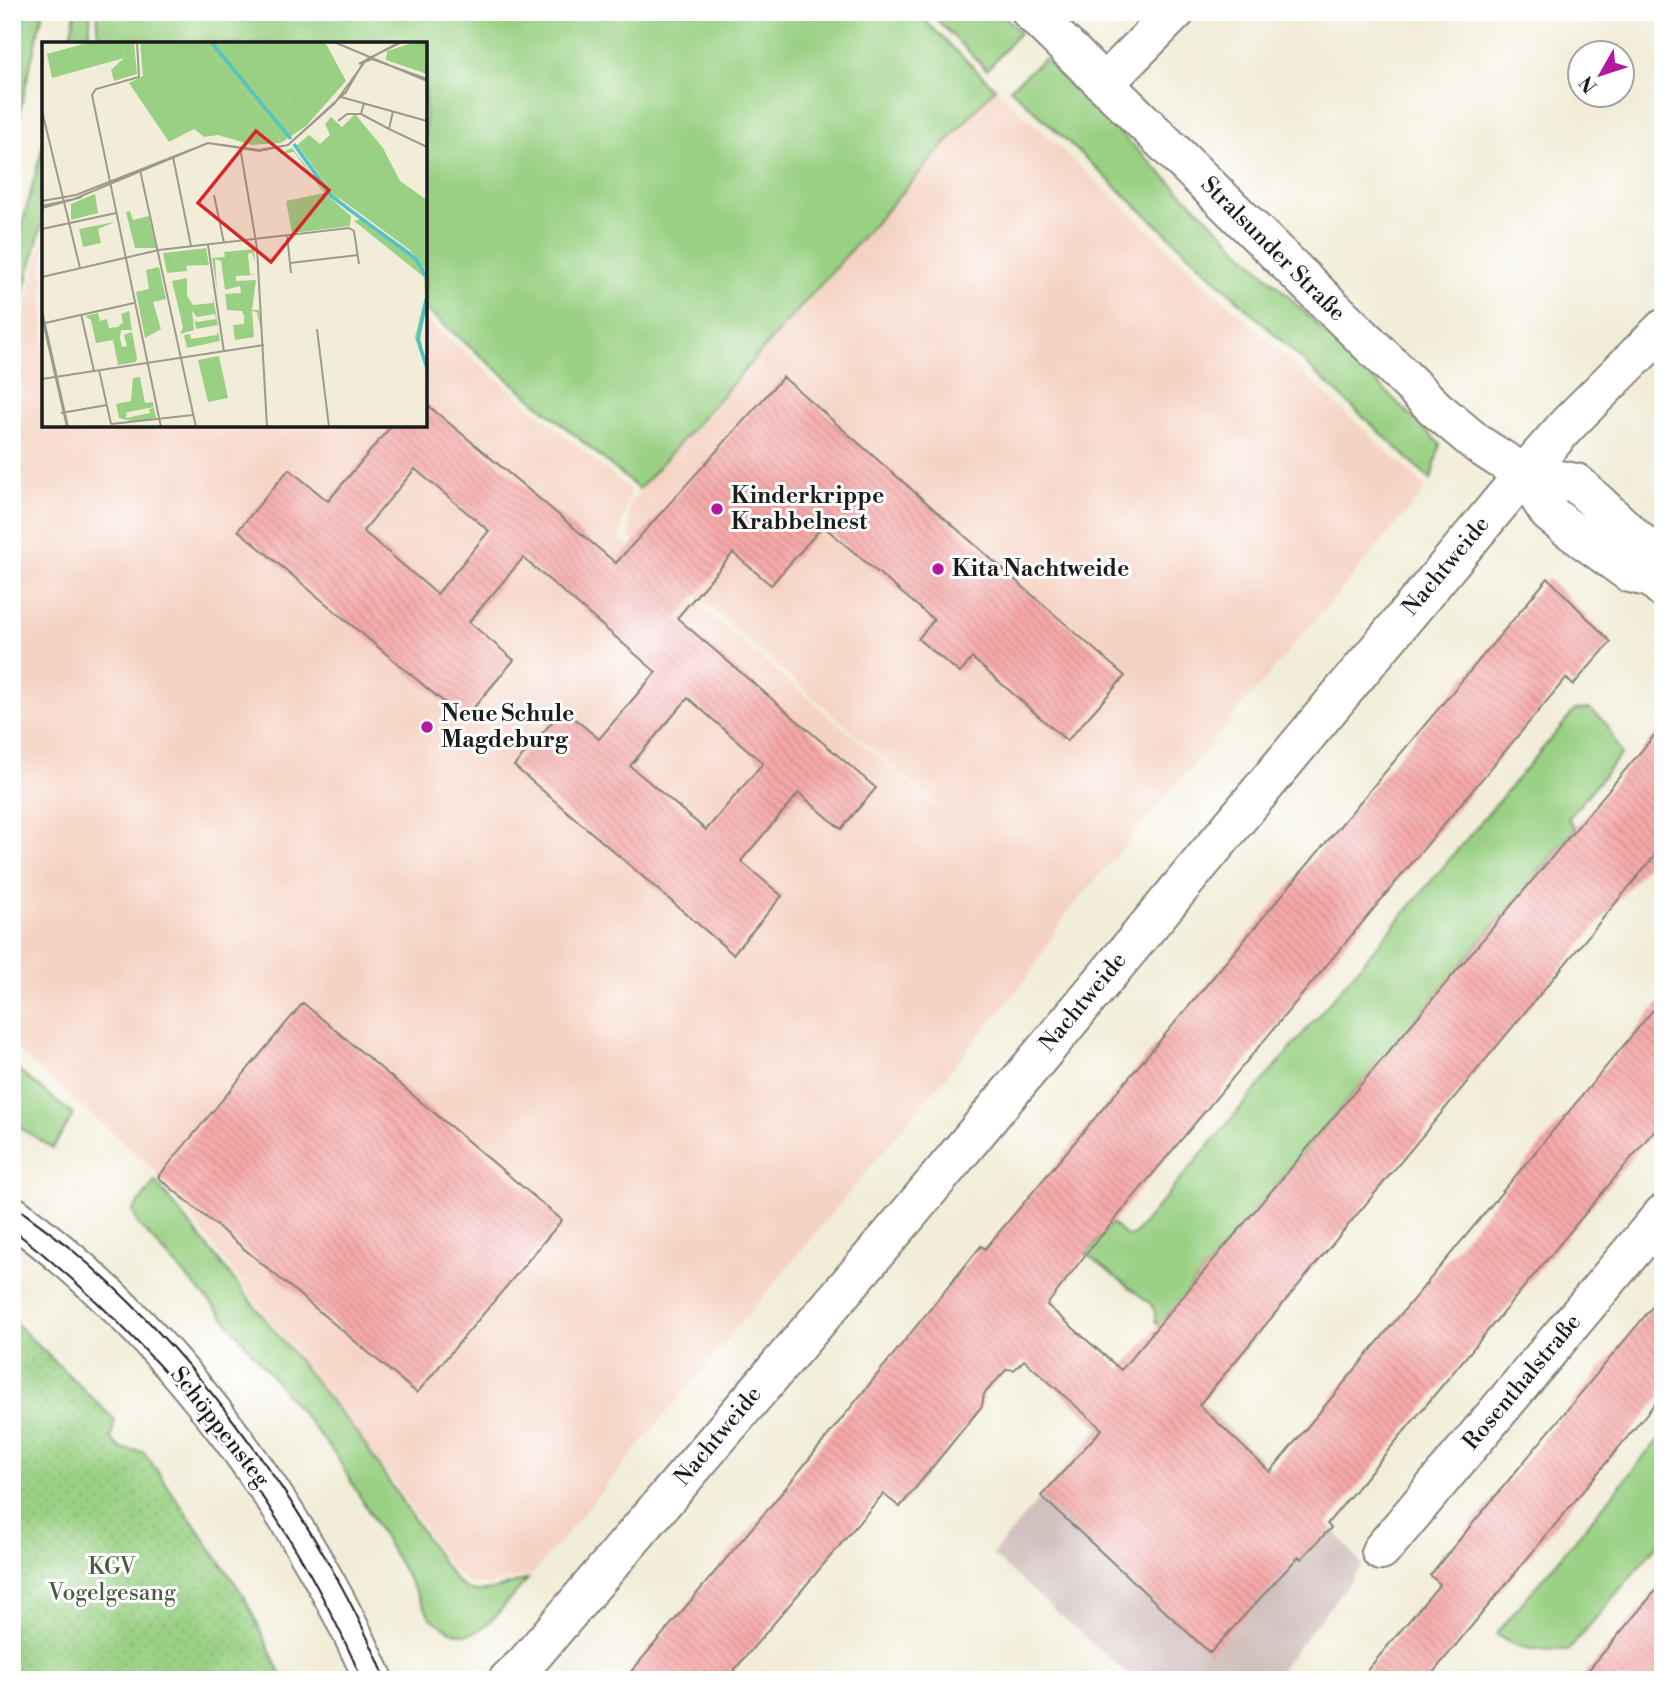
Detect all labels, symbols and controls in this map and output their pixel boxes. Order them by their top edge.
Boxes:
north arrow [1566,38,1636,108]
inset map [42,42,427,427]
text: N [1575,71,1603,97]
street label: Stralsunder Straße [1195,171,1351,327]
place label: Kinderkrippe Krabbelnest [731,482,884,536]
marker: Kinderkrippe Krabbelnest [709,501,725,517]
street label: Nachtweide [1396,511,1496,621]
place label: Kita Nachtweide [952,555,1129,583]
marker: Kita Nachtweide [930,561,946,577]
place label: Neue Schule Magdeburg [441,700,574,754]
marker: Neue Schule Magdeburg [419,719,435,735]
street label: Nachtweide [1033,947,1133,1057]
street label: Rosenthalstraße [1457,1308,1587,1456]
street label: Schöppensteg [164,1361,276,1493]
street label: Nachtweide [668,1381,768,1491]
park label: KGV Vogelgesang [47,1553,176,1607]

